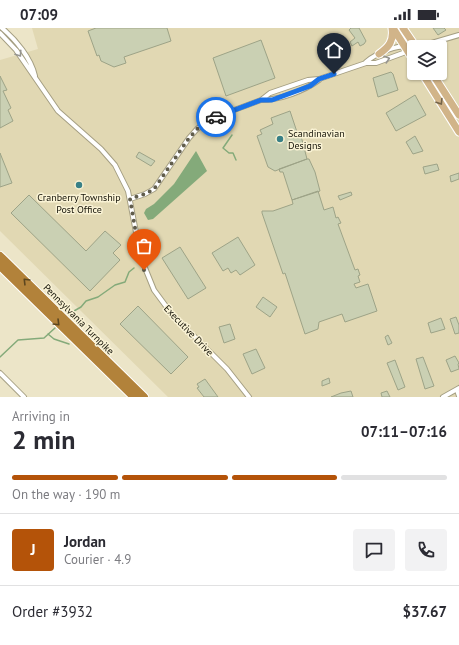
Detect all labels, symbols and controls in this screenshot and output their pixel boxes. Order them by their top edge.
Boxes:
text: 07:09 [20,5,58,24]
pin [317,33,351,74]
icon: home [323,39,345,61]
map controls [407,40,447,80]
button: layers [407,40,447,80]
one-way arrow [14,50,21,57]
one-way arrow [384,55,391,64]
courier [196,97,236,137]
one-way arrow [436,98,443,105]
icon: car [205,106,227,128]
place label: Scandinavian Designs [288,127,345,152]
marker: Scandinavian Designs [275,134,285,144]
marker: Cranberry Township Post Office [74,180,84,190]
place label: Cranberry Township Post Office [37,191,121,216]
pin [127,229,161,270]
icon: bag [133,235,155,257]
one-way arrow [23,278,31,286]
street label: Pennsylvania Turnpike [41,281,117,357]
street label: Executive Drive [161,302,216,359]
one-way arrow [53,318,60,326]
text: Arriving in [12,408,70,425]
text: 07:11–07:16 [361,422,447,441]
text: 2 min [12,423,75,456]
text: On the way · 190 m [12,486,120,503]
button: chat [353,529,395,571]
button: phone [405,529,447,571]
text: Jordan [64,532,106,551]
text: J [30,540,36,559]
text: Courier · 4.9 [64,551,131,568]
text: Order #3932 [12,602,93,621]
text: $37.67 [403,602,447,621]

